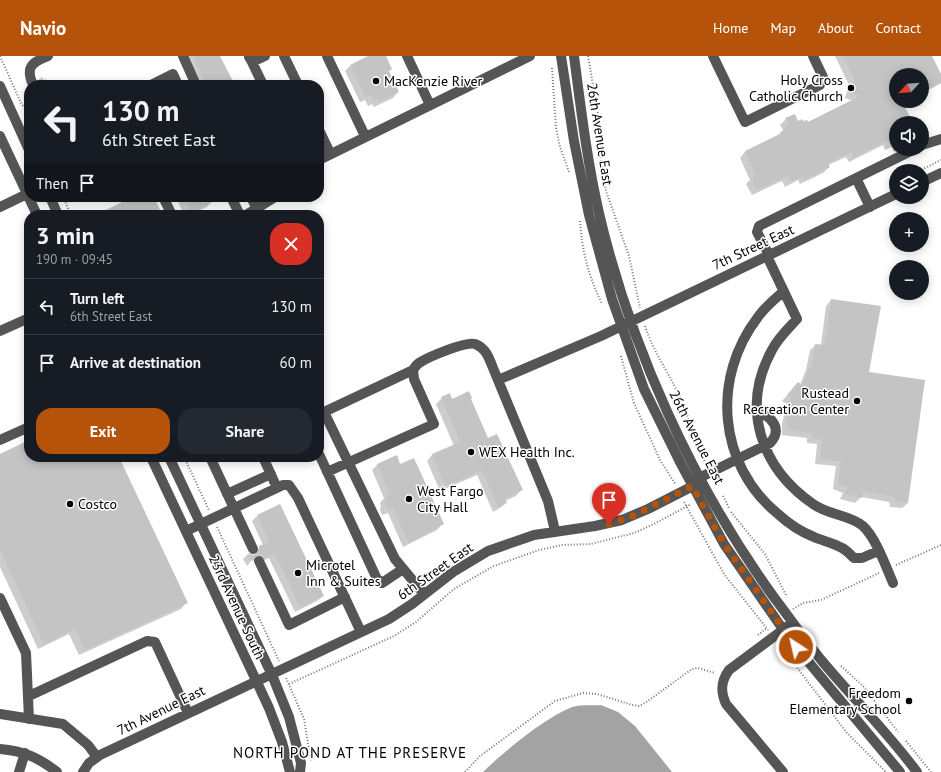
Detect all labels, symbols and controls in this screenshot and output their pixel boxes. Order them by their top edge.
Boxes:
text: Navio [20,16,66,40]
text: Home [713,19,748,37]
text: Map [770,19,796,37]
text: About [818,19,854,37]
text: Contact [876,19,921,37]
north arrow [889,68,929,108]
map controls [889,68,929,300]
place label: Holy Cross Catholic Church [749,71,843,105]
place label: MacKenzie River [384,72,483,90]
marker: MacKenzie River [371,76,381,86]
street label: 26th Avenue East [583,81,617,187]
marker: Holy Cross Catholic Church [846,83,856,93]
text: 130 m [102,92,179,129]
icon: left [36,96,88,148]
button: sound [889,116,929,156]
text: 6th Street East [102,128,216,151]
button: layers [889,164,929,204]
icon: arrive [76,172,98,194]
text: Then [36,174,68,193]
button: + [889,212,929,252]
text: 3 min [36,220,95,251]
street label: 7th Street East [709,220,797,274]
button: close [270,223,312,265]
text: 190 m · 09:45 [36,251,113,268]
button: − [889,260,929,300]
text: Turn left [70,289,124,308]
icon: left [36,296,58,318]
text: 130 m [271,297,312,316]
text: 6th Street East [70,308,152,325]
icon: arrive [36,352,58,374]
text: Arrive at destination [70,353,201,372]
text: 60 m [279,353,312,372]
place label: Rustead Recreation Center [743,384,849,418]
street label: 26th Avenue East [665,387,729,487]
marker: Rustead Recreation Center [852,396,862,406]
button: Exit [36,408,170,454]
button: Share [178,408,312,454]
place label: WEX Health Inc. [479,443,575,461]
marker: WEX Health Inc. [466,447,476,457]
place label: West Fargo City Hall [417,482,483,516]
pin [592,483,626,524]
icon: arrive [598,489,620,511]
marker: West Fargo City Hall [404,494,414,504]
place label: Costco [78,495,117,513]
marker: Costco [65,499,75,509]
street label: 6th Street East [394,538,477,604]
street label: 23rd Avenue South [205,552,269,662]
place label: Microtel Inn & Suites [306,556,381,590]
marker: Microtel Inn & Suites [293,568,303,578]
position arrow [775,626,817,668]
street label: 7th Avenue East [114,681,208,739]
place label: Freedom Elementary School [789,684,901,718]
marker: Freedom Elementary School [904,696,914,706]
district label: NORTH POND AT THE PRESERVE [233,743,467,762]

